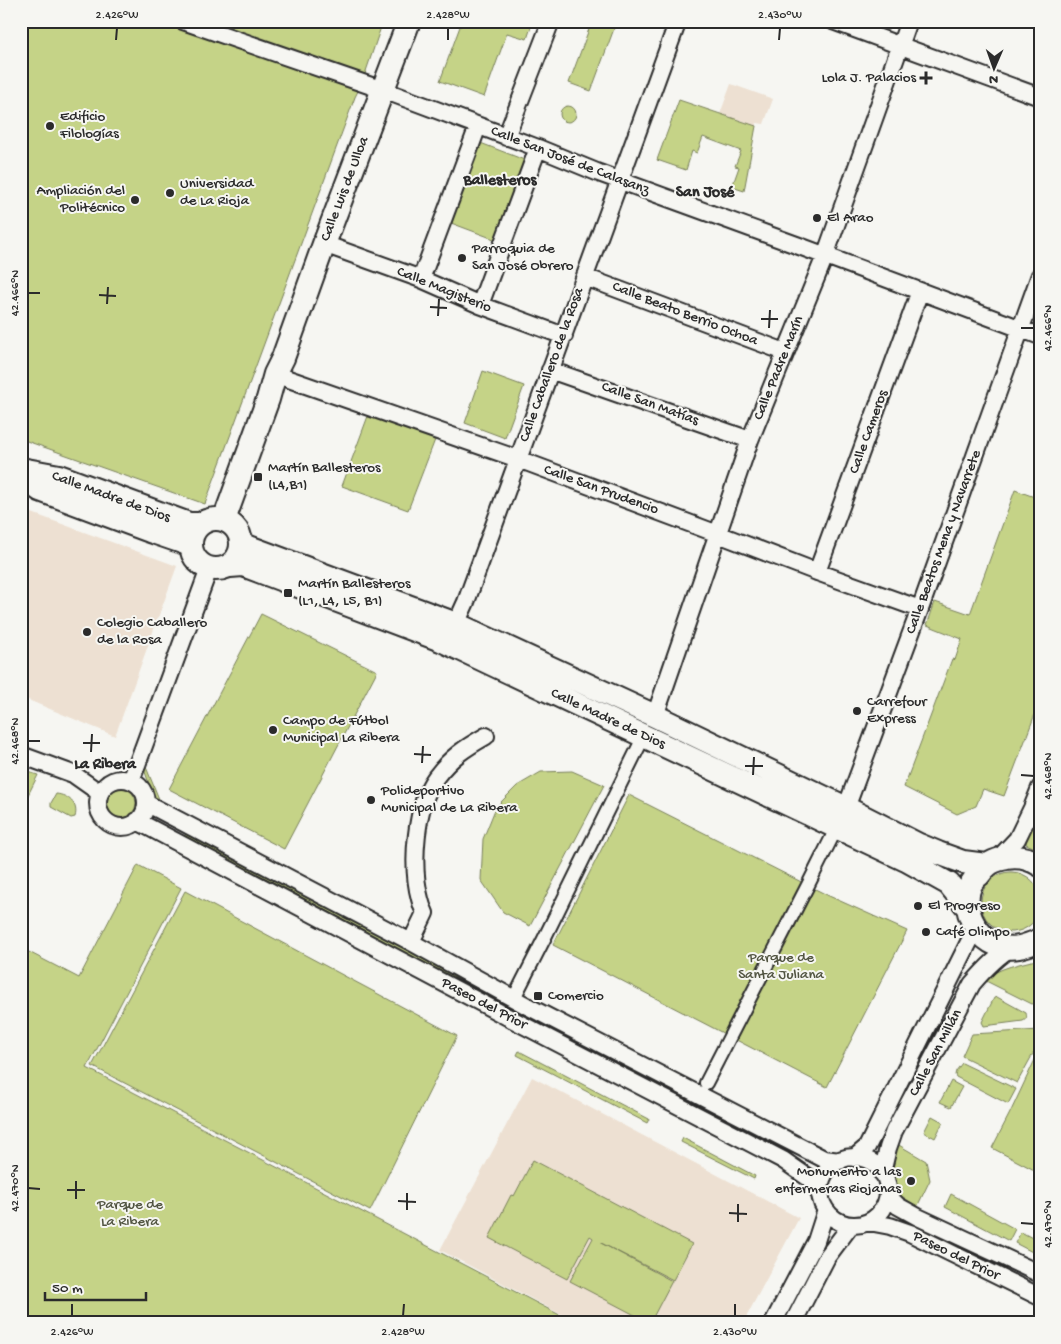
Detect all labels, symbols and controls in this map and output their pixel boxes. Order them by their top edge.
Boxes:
text: 2.426°W [96,9,138,23]
text: 2.428°W [426,9,470,23]
text: 2.430°W [758,9,802,23]
north arrow [968,42,1018,92]
place label: Lola J. Palacios [821,69,916,87]
text: N [989,70,998,87]
marker: Lola J. Palacios [920,72,932,84]
place label: Edificio Filologías [59,108,119,143]
marker: Edificio Filologías [44,120,56,132]
street label: Calle San José de Calasanz [488,122,652,200]
street label: Calle Luis de Ulloa [317,133,373,244]
district label: Ballesteros [463,172,538,191]
place label: Universidad de La Rioja [180,175,255,210]
place label: Ampliación del Politécnico [37,182,125,217]
district label: San José [676,184,735,203]
marker: Universidad de La Rioja [164,187,176,199]
marker: Ampliación del Politécnico [129,194,141,206]
place label: El Arao [827,209,874,227]
marker: El Arao [811,212,823,224]
place label: Parroquia de San José Obrero [471,240,574,275]
marker: Parroquia de San José Obrero [456,252,468,264]
street label: Calle Magisterio [394,263,494,317]
text: 42.466°N [9,270,23,316]
street label: Calle Beato Berrio Ochoa [610,278,761,350]
street label: Calle Caballero de la Rosa [516,285,589,445]
text: 42.466°N [1042,305,1056,351]
street label: Calle Padre Marín [750,313,808,423]
street label: Calle San Matías [599,378,702,430]
street label: Calle Cameros [846,387,893,476]
street label: Calle Beatos Mena y Navarrete [902,447,986,636]
place label: Martín Ballesteros (L4,B1) [268,459,381,494]
street label: Calle San Prudencio [541,461,661,519]
street label: Calle Madre de Dios [49,467,173,527]
marker: Martín Ballesteros (L4,B1) [252,471,264,483]
place label: Martín Ballesteros (L1, L4, L5, B1) [298,575,411,610]
marker: Martín Ballesteros (L1, L4, L5, B1) [282,587,294,599]
place label: Colegio Caballero de la Rosa [97,614,207,649]
marker: Colegio Caballero de la Rosa [81,626,93,638]
street label: Calle Madre de Dios [548,684,669,754]
place label: Carrefour Express [867,693,928,728]
marker: Carrefour Express [851,705,863,717]
place label: Campo de Fútbol Municipal La Ribera [283,712,400,747]
text: 42.468°N [9,717,23,764]
marker: Campo de Fútbol Municipal La Ribera [267,724,279,736]
text: 42.468°N [1042,752,1056,799]
district label: La Ribera [74,756,137,775]
place label: Polideportivo Municipal de La Ribera [380,782,518,817]
marker: Polideportivo Municipal de La Ribera [365,794,377,806]
place label: El Progreso [928,897,1001,915]
marker: El Progreso [912,900,924,912]
place label: Café Olimpo [936,923,1010,941]
marker: Café Olimpo [920,926,932,938]
park label: Parque de Santa Juliana [738,949,825,984]
street label: Paseo del Prior [437,973,531,1035]
place label: Comercio [548,987,604,1005]
marker: Comercio [532,990,544,1002]
street label: Calle San Millán [906,1006,966,1100]
place label: Monumento a las enfermeras Riojanas [775,1163,901,1198]
text: 42.470°N [9,1164,23,1212]
marker: Monumento a las enfermeras Riojanas [905,1175,917,1187]
park label: Parque de La Ribera [96,1196,163,1231]
text: 42.470°N [1042,1200,1056,1248]
street label: Paseo del Prior [909,1227,1004,1286]
scale bar [45,1269,146,1301]
text: 50 m [52,1280,83,1298]
text: 2.426°W [51,1326,93,1340]
text: 2.428°W [381,1326,425,1340]
text: 2.430°W [713,1326,757,1340]

